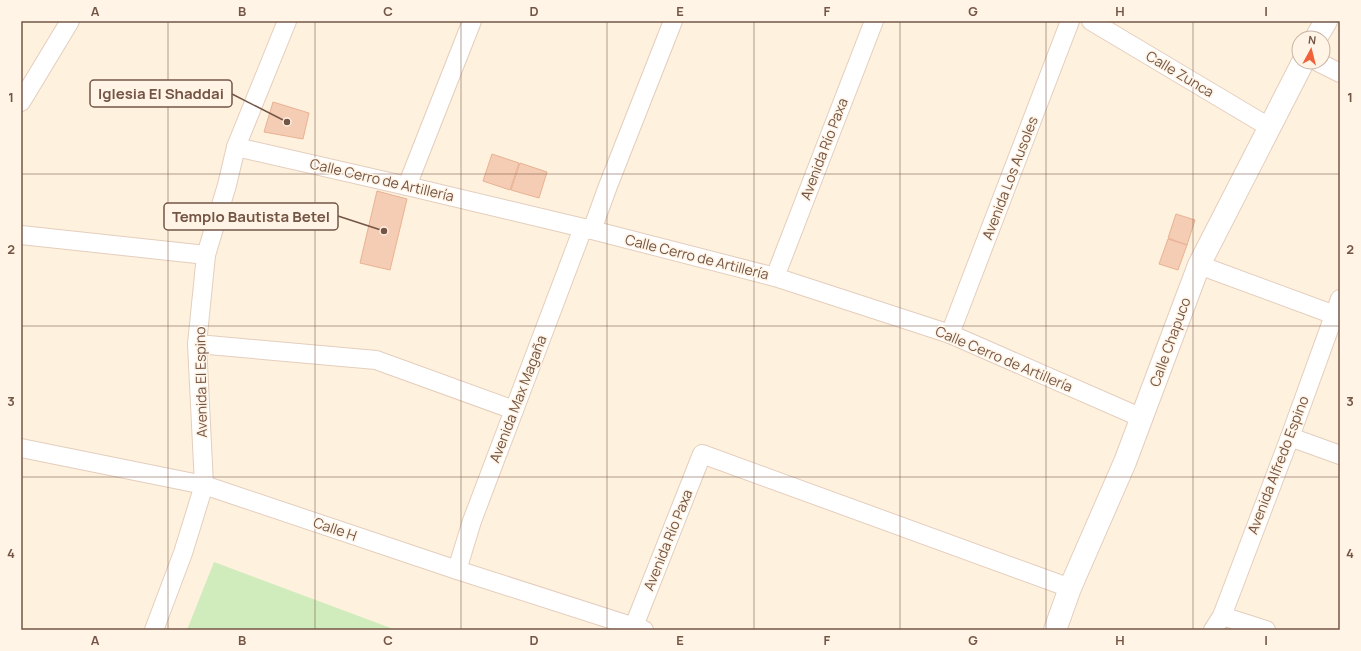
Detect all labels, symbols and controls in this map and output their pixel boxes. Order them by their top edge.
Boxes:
text: A [91,2,100,20]
text: B [238,2,246,20]
text: C [383,2,393,20]
text: D [529,2,539,20]
text: E [676,2,684,20]
text: F [824,2,831,20]
text: G [968,2,978,20]
text: H [1115,2,1125,20]
text: I [1264,2,1268,20]
north arrow [1291,30,1331,70]
text: N [1307,32,1317,48]
street label: Calle Zunca [1143,46,1218,101]
callout: Iglesia El Shaddai [90,80,232,107]
text: Iglesia El Shaddai [98,83,224,104]
text: 1 [8,88,14,106]
text: 1 [1347,88,1353,106]
street label: Avenida Río Paxa [795,95,852,202]
street label: Avenida Los Ausoles [977,113,1042,242]
street label: Calle Cerro de Artillería [308,154,456,205]
callout: Templo Bautista Betel [164,203,338,230]
text: Templo Bautista Betel [172,206,330,227]
street label: Calle Cerro de Artillería [623,229,771,284]
text: 2 [7,240,15,258]
text: 2 [1346,240,1354,258]
street label: Calle Chapuco [1145,294,1195,389]
street label: Calle Cerro de Artillería [933,321,1076,396]
street label: Avenida El Espino [190,326,211,438]
street label: Avenida Max Magaña [484,332,551,465]
text: 3 [7,392,15,410]
text: 3 [1346,392,1354,410]
street label: Avenida Alfredo Espino [1242,393,1313,537]
street label: Avenida Río Paxa [639,486,696,593]
street label: Calle H [311,512,359,545]
text: 4 [7,544,15,562]
text: 4 [1346,544,1354,562]
text: A [91,631,100,649]
text: B [238,631,246,649]
text: C [383,631,393,649]
text: D [529,631,539,649]
text: E [676,631,684,649]
text: F [824,631,831,649]
text: G [968,631,978,649]
text: H [1115,631,1125,649]
text: I [1264,631,1268,649]

